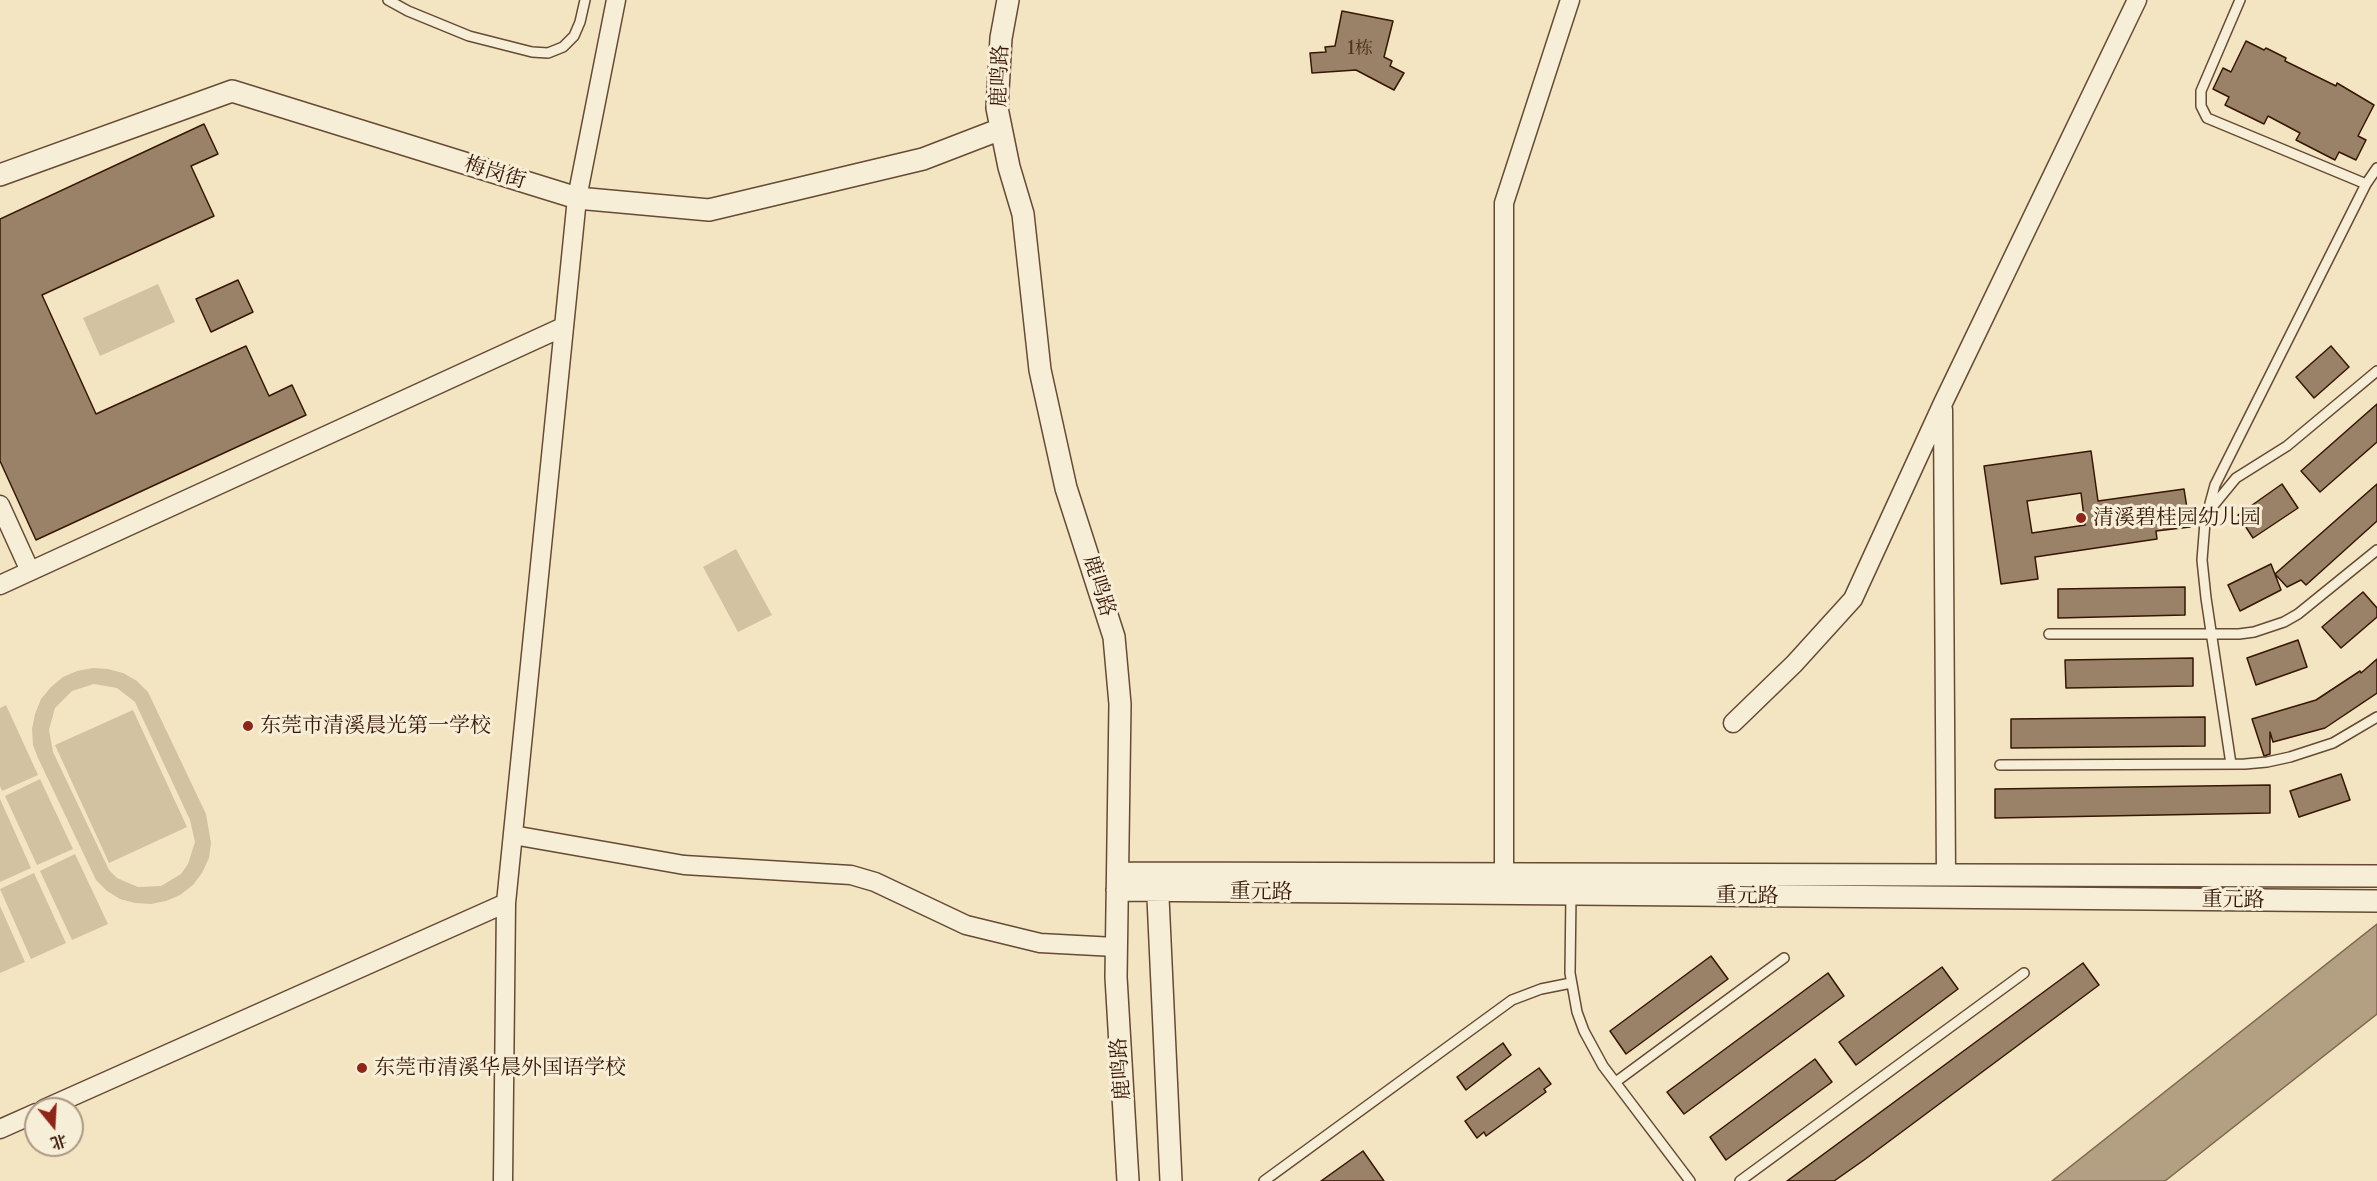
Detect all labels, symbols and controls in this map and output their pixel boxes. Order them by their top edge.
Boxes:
house number: 1栋 [1347,38,1373,60]
street label: 鹿鸣路 [986,44,1014,108]
street label: 梅岗街 [461,152,529,194]
place label: 清溪碧桂园幼儿园 [2093,505,2261,531]
marker: 清溪碧桂园幼儿园 [2074,511,2088,525]
street label: 鹿鸣路 [1078,552,1120,620]
place label: 东莞市清溪晨光第一学校 [260,713,491,739]
marker: 东莞市清溪晨光第一学校 [241,719,255,733]
street label: 重元路 [1229,879,1293,905]
street label: 重元路 [1715,883,1779,909]
street label: 重元路 [2201,887,2265,913]
street label: 鹿鸣路 [1106,1037,1136,1101]
place label: 东莞市清溪华晨外国语学校 [374,1055,626,1081]
marker: 东莞市清溪华晨外国语学校 [355,1061,369,1075]
north arrow [24,1097,84,1157]
text: 北 [48,1130,70,1154]

